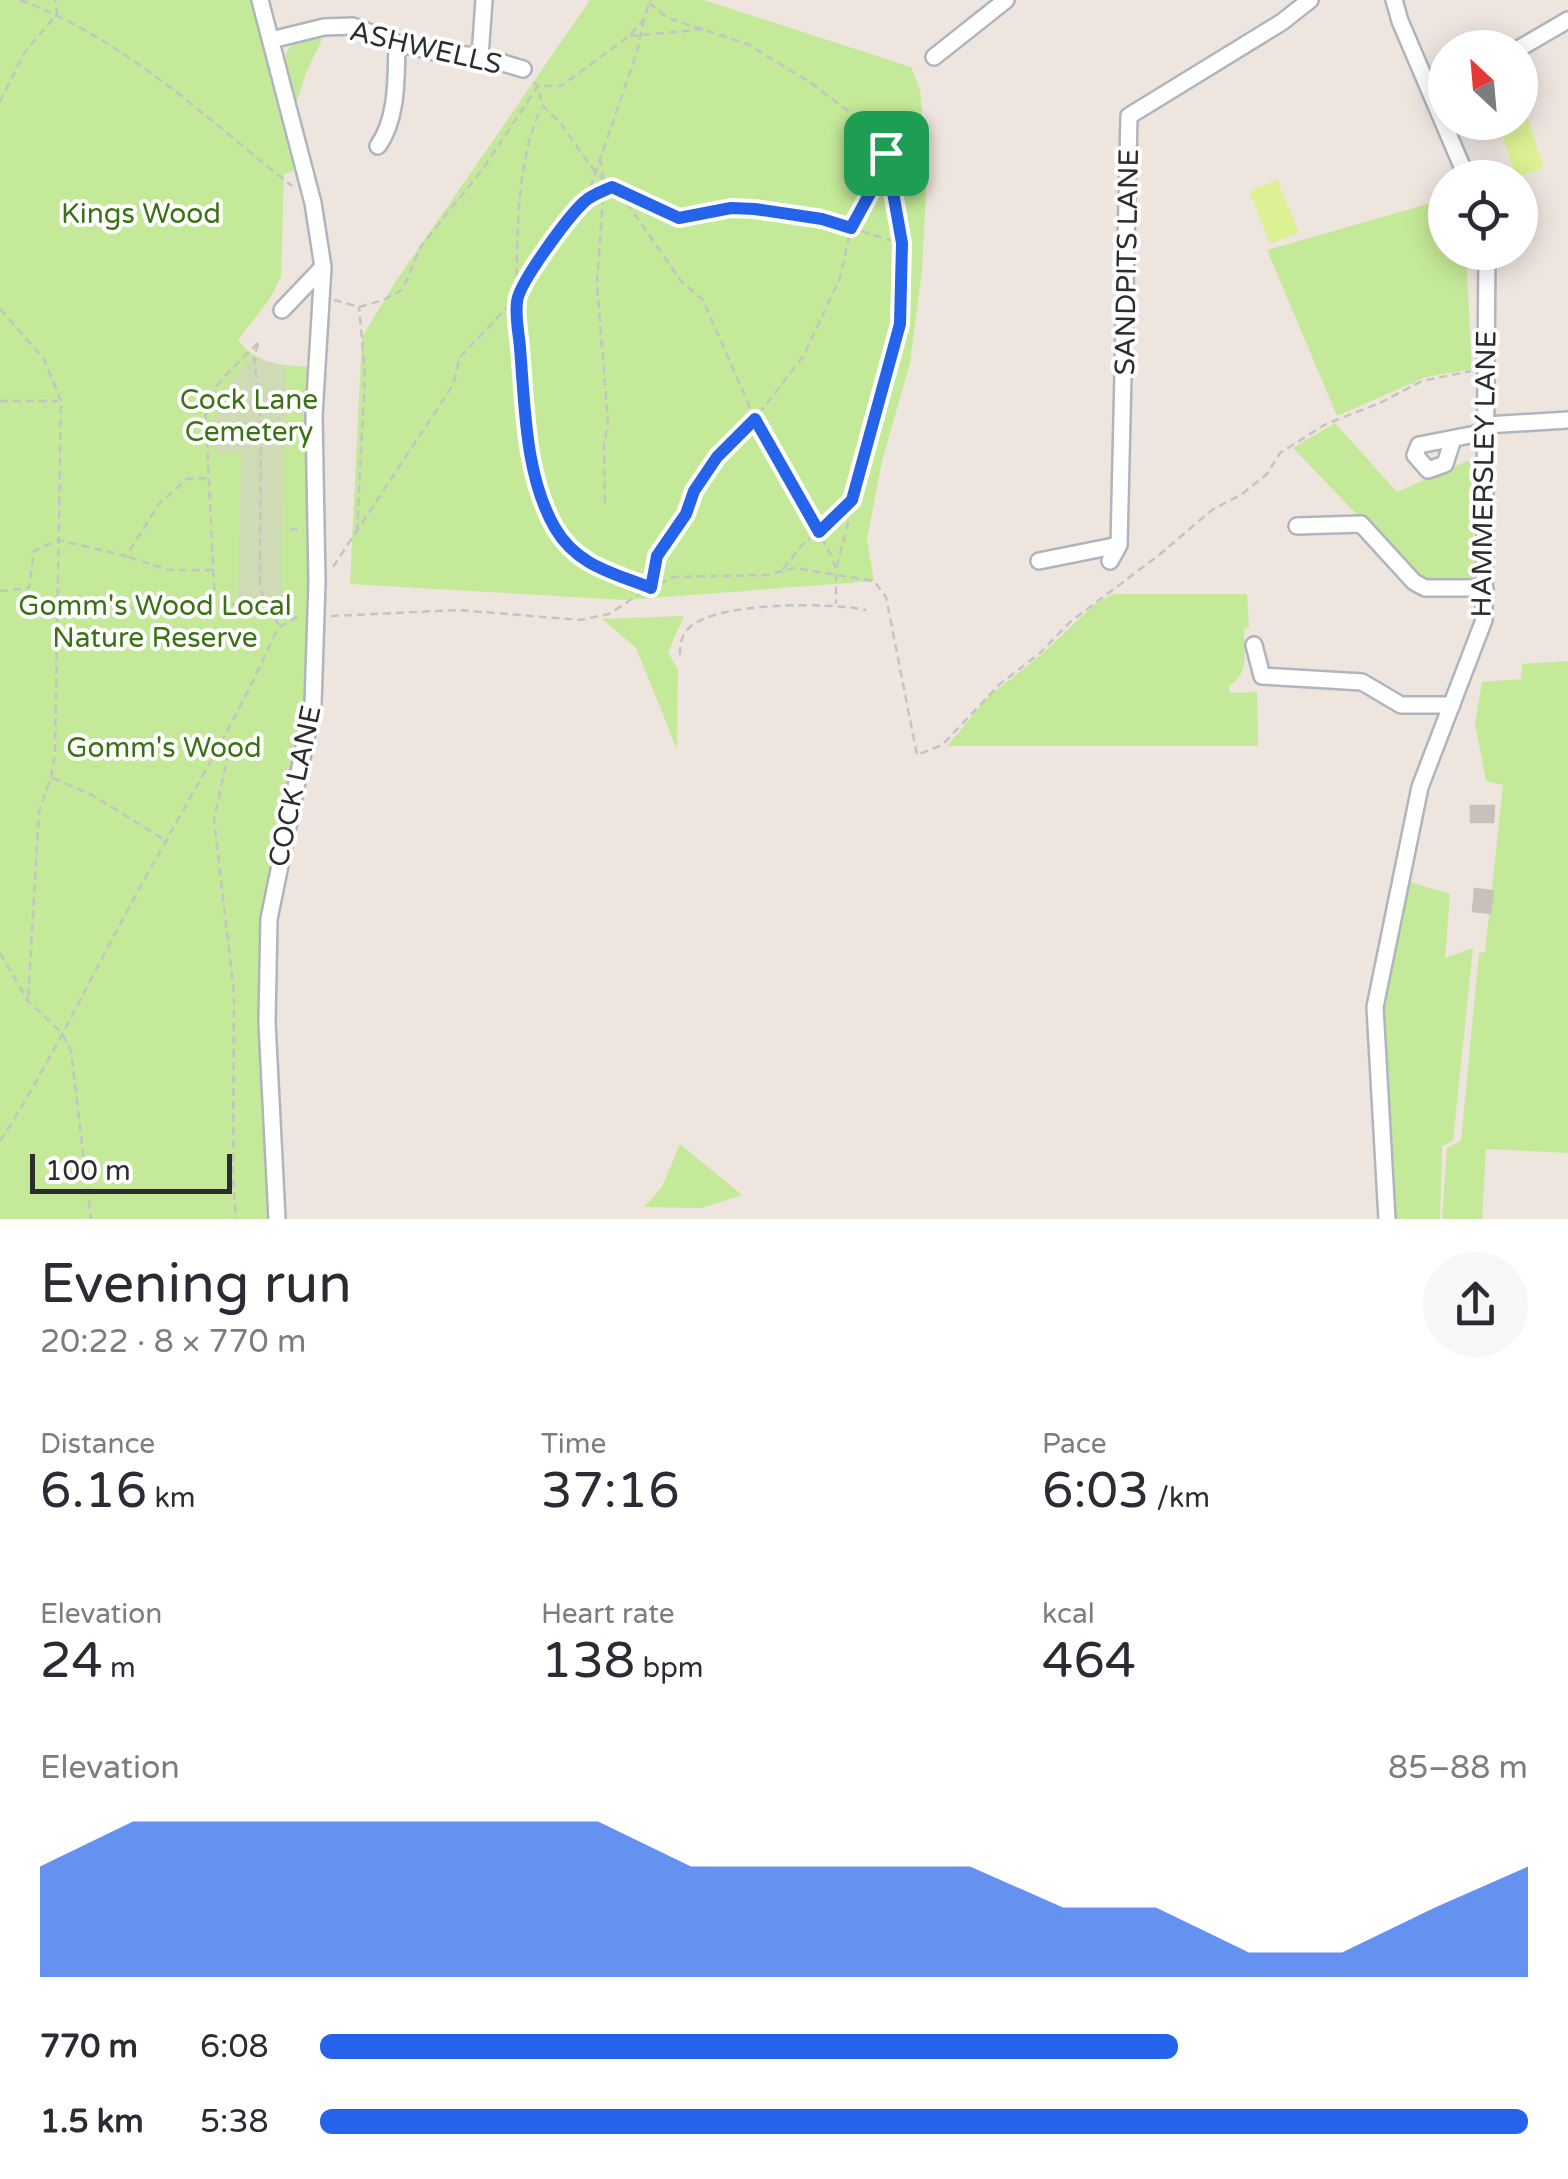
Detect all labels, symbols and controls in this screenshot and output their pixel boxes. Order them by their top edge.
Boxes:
street label: ASHWELLS [346,14,505,82]
north arrow [1428,30,1538,140]
map controls [1428,30,1538,270]
pin [844,111,929,196]
icon: arrive [859,126,914,181]
street label: SANDPITS LANE [1108,148,1146,376]
button: locate [1428,160,1538,270]
park label: Kings Wood [61,197,221,231]
street label: HAMMERSLEY LANE [1464,330,1504,618]
park label: Cock Lane Cemetery [180,383,318,449]
park label: Gomm's Wood Local Nature Reserve [18,589,292,655]
street label: COCK LANE [261,702,329,870]
park label: Gomm's Wood [66,731,262,765]
scale bar [30,1149,232,1194]
text: 100 m [45,1154,131,1188]
text: Evening run [40,1252,352,1318]
button: share [1423,1252,1528,1357]
text: 20:22 · 8 × 770 m [40,1323,306,1361]
text: Distance [40,1427,155,1461]
text: Time [541,1427,606,1461]
text: Pace [1042,1427,1106,1461]
text: 6.16 [40,1461,147,1521]
text: 37:16 [541,1461,680,1521]
text: 6:03 [1042,1461,1149,1521]
text: km [147,1481,195,1515]
text: /km [1149,1481,1210,1515]
text: Elevation [40,1597,162,1631]
text: Heart rate [541,1597,675,1631]
text: kcal [1042,1597,1095,1631]
text: 24 [40,1631,103,1691]
text: 138 [541,1631,635,1691]
text: 464 [1042,1631,1136,1691]
text: m [103,1651,136,1685]
text: bpm [635,1651,704,1685]
text: Elevation [40,1749,180,1787]
text: 85–88 m [1388,1749,1528,1787]
text: 770 m [40,2028,138,2066]
text: 6:08 [200,2028,269,2066]
text: 1.5 km [40,2103,144,2141]
text: 5:38 [200,2103,269,2141]

